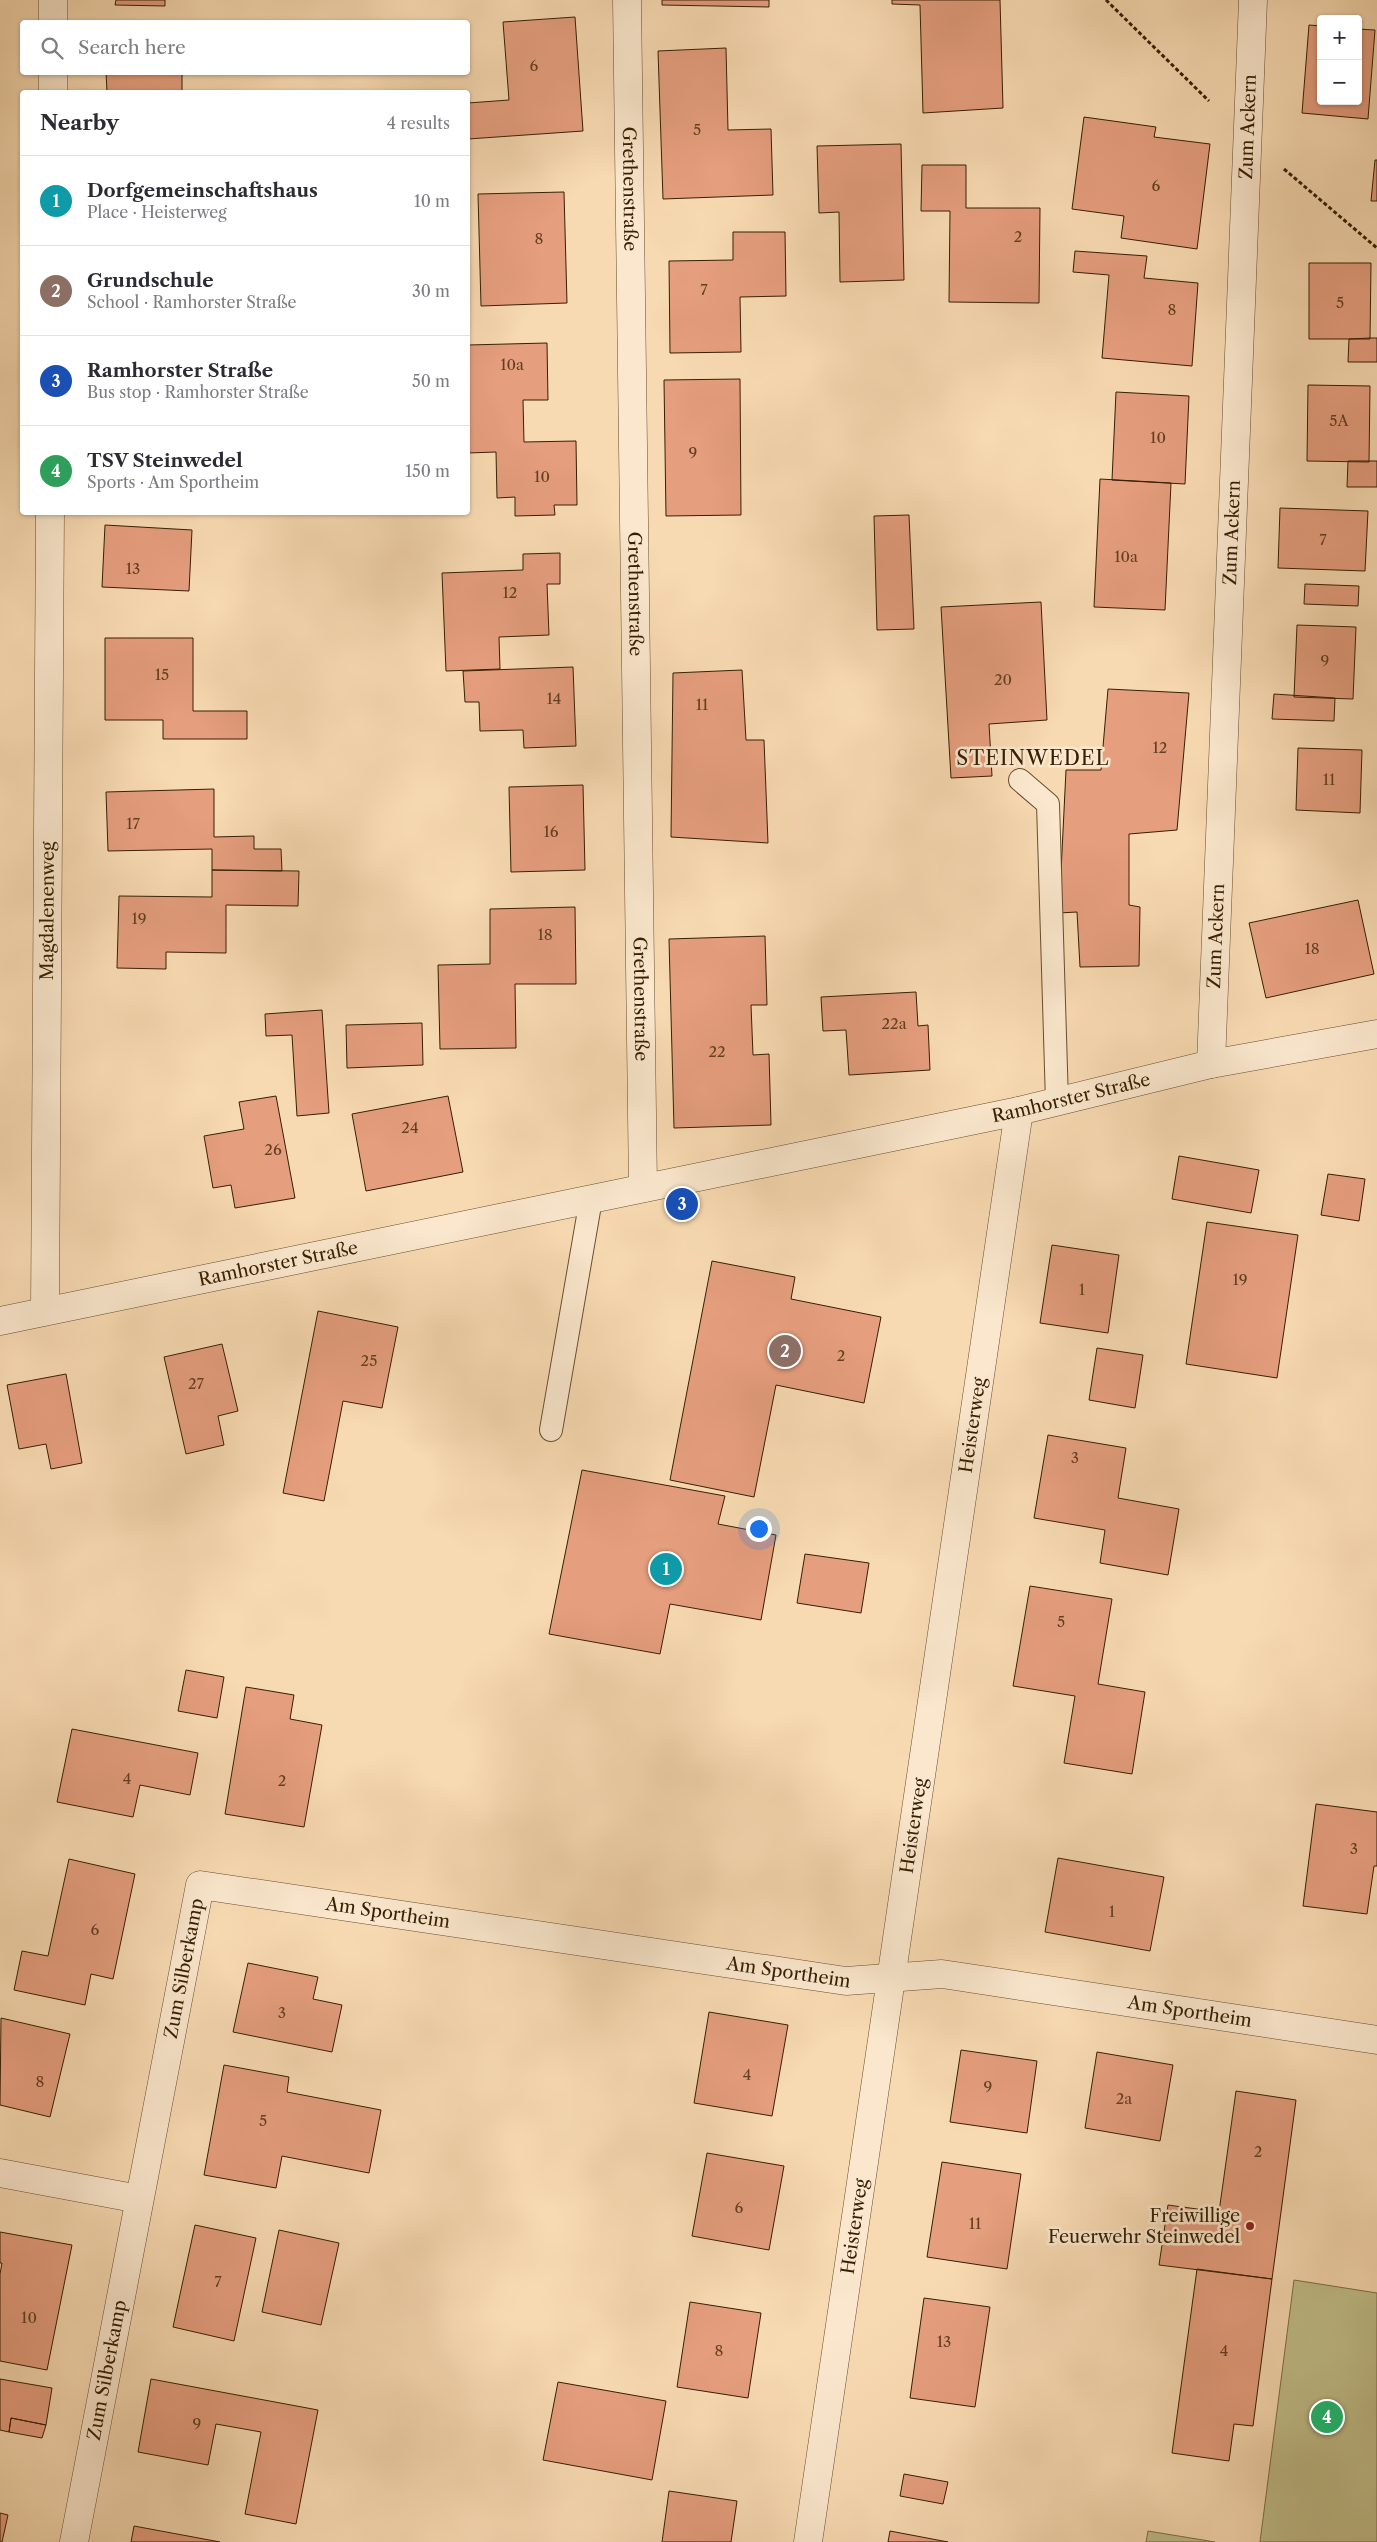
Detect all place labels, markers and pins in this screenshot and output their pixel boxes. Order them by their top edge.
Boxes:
pin: 3 [666,1185,698,1223]
pin: 2 [769,1332,801,1370]
pin: 1 [650,1550,682,1588]
place label: Freiwillige Feuerwehr Steinwedel [1048,2205,1240,2248]
marker: Freiwillige Feuerwehr Steinwedel [1244,2220,1256,2232]
pin: 4 [1311,2398,1343,2436]

